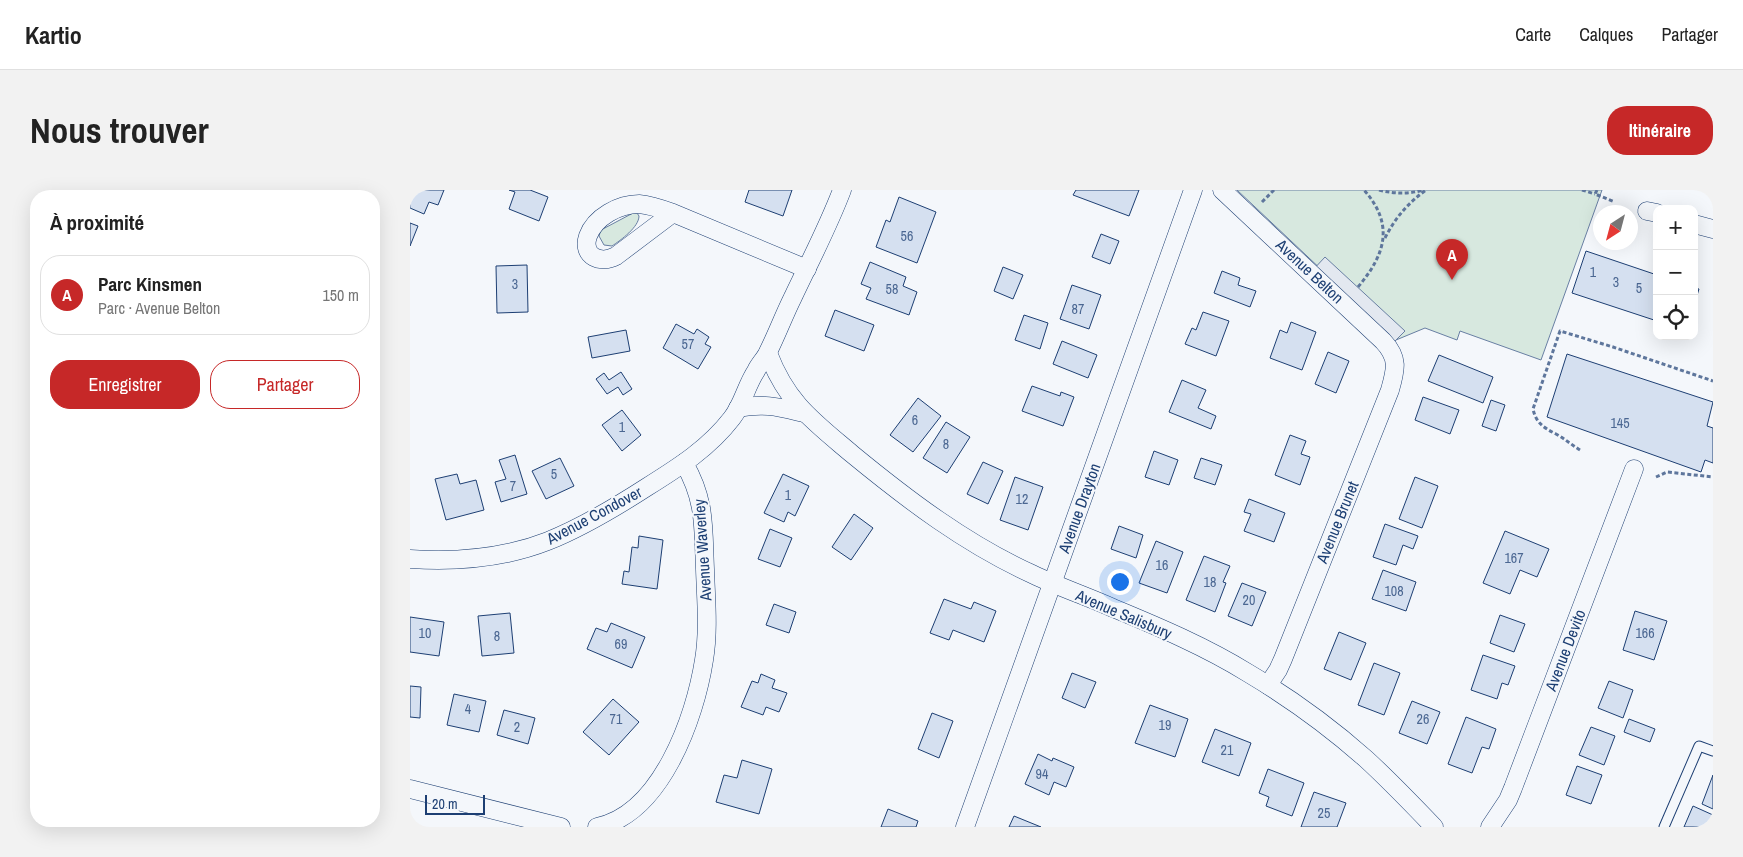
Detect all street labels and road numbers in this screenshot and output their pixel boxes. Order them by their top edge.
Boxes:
street label: Avenue Belton [1271,233,1349,308]
street label: Avenue Drayton [1052,460,1105,557]
street label: Avenue Brunet [1310,477,1364,567]
street label: Avenue Condover [542,480,646,550]
street label: Avenue Waverley [687,498,717,603]
street label: Avenue Salisbury [1072,583,1176,644]
street label: Avenue Devito [1539,606,1591,695]

